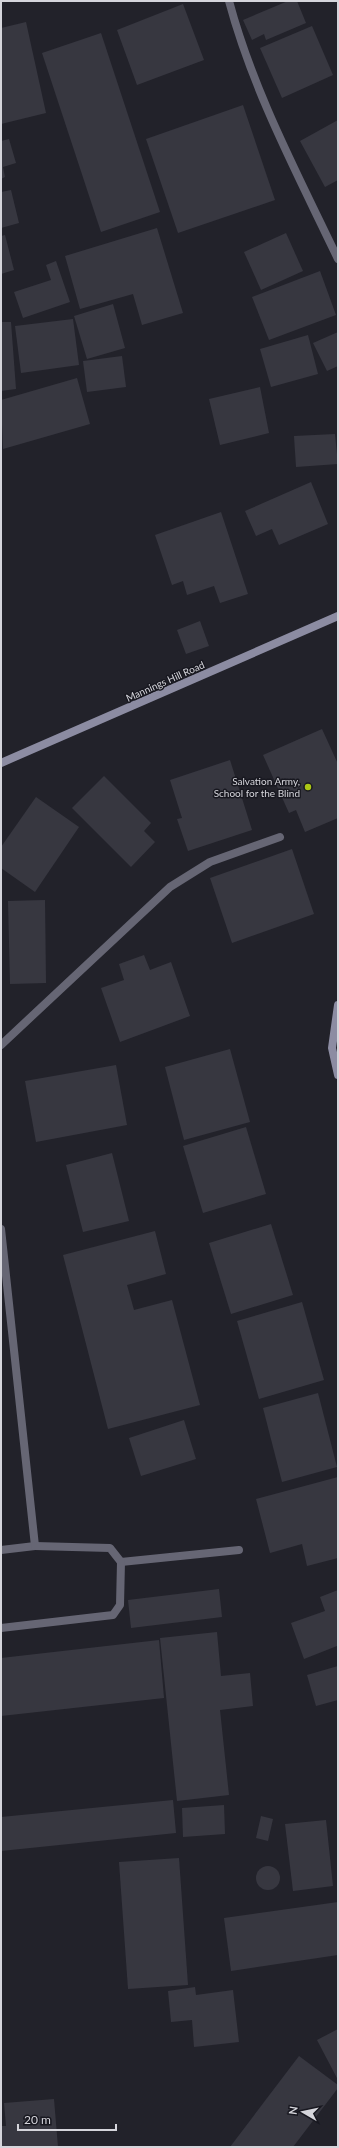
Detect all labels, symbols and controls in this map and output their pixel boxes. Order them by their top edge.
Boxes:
street label: Mannings Hill Road [124,658,206,704]
place label: Salvation Army, School for the Blind [214,775,300,799]
marker: Salvation Army, School for the Blind [303,782,313,792]
north arrow [283,2092,323,2132]
text: N [286,2105,300,2116]
scale bar [18,2106,116,2132]
text: 20 m [24,2112,51,2127]

